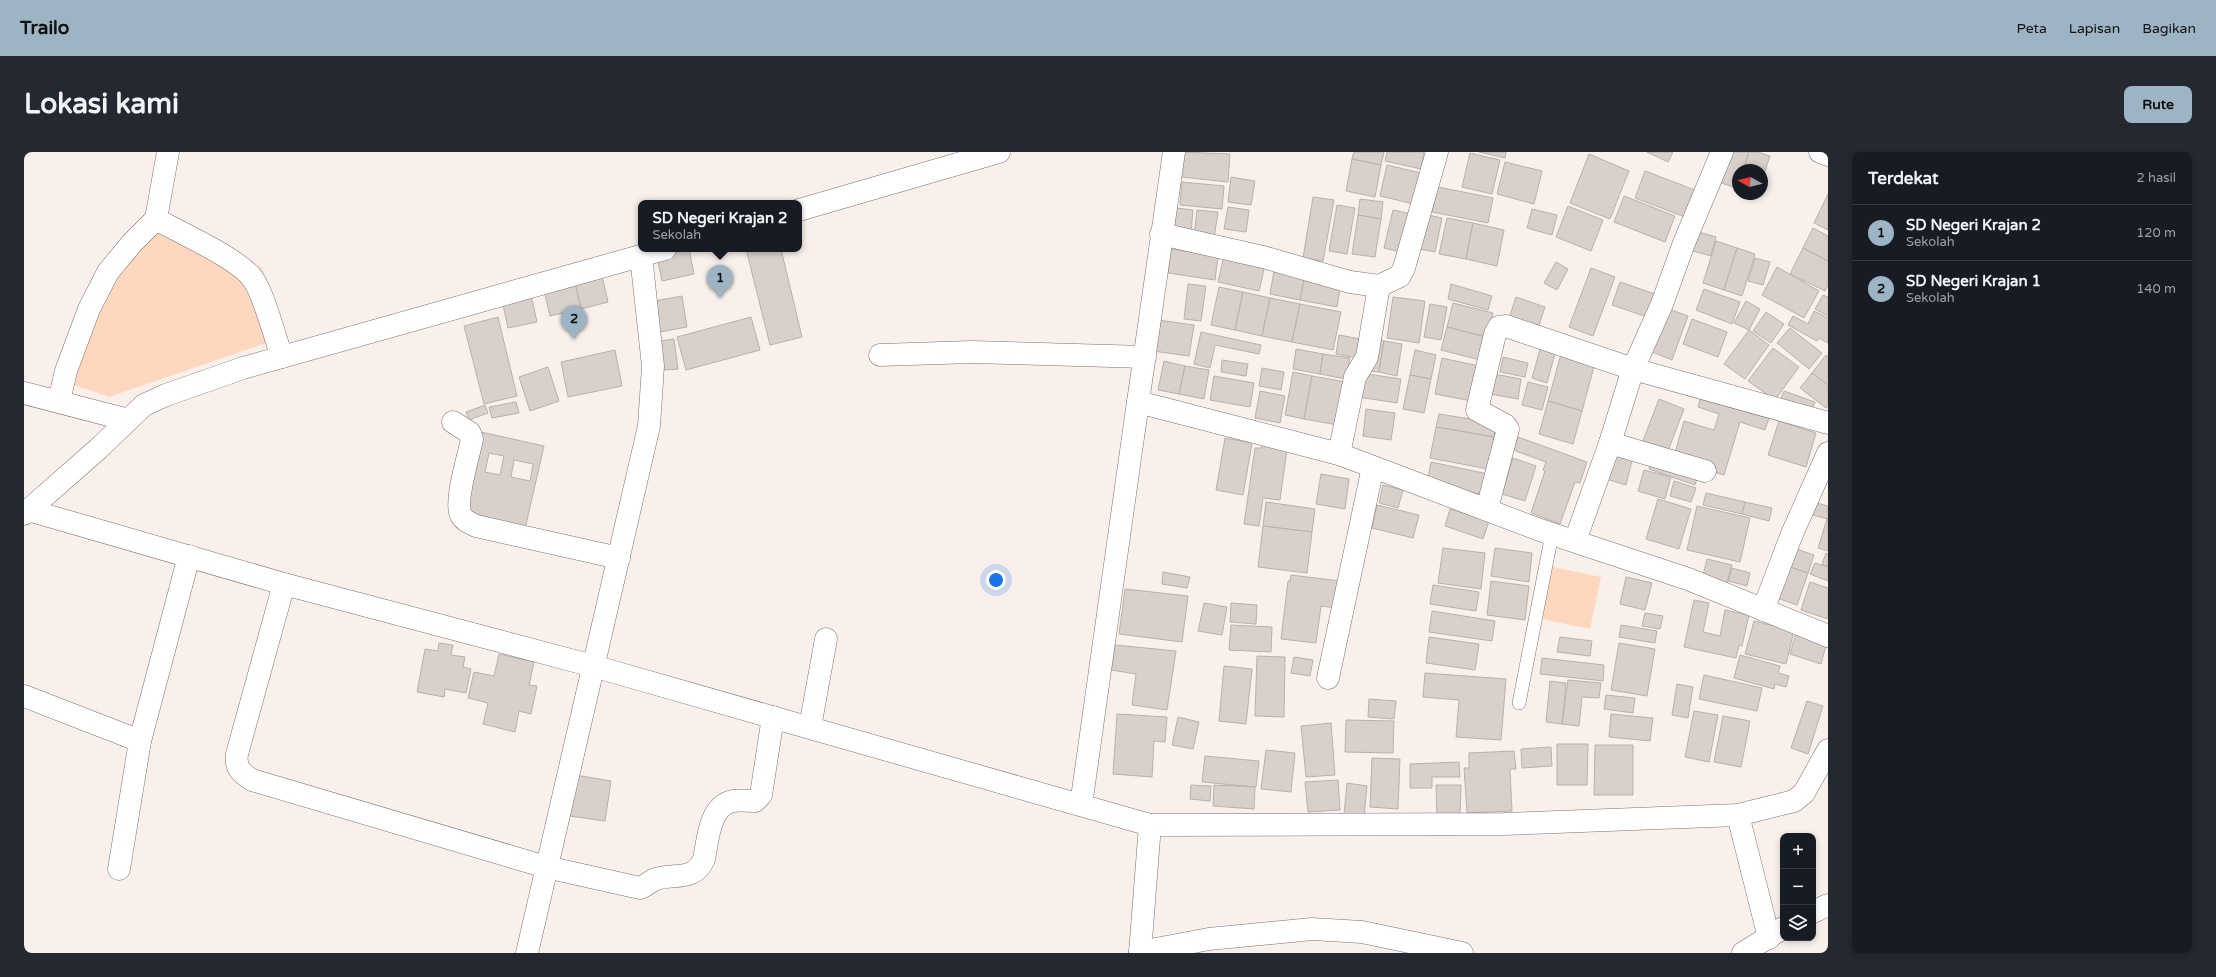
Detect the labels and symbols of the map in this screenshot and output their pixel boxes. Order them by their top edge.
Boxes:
north arrow [1732,164,1768,200]
pin: 1 [707,265,733,298]
pin: 2 [561,306,587,339]
your location [986,570,1006,590]

